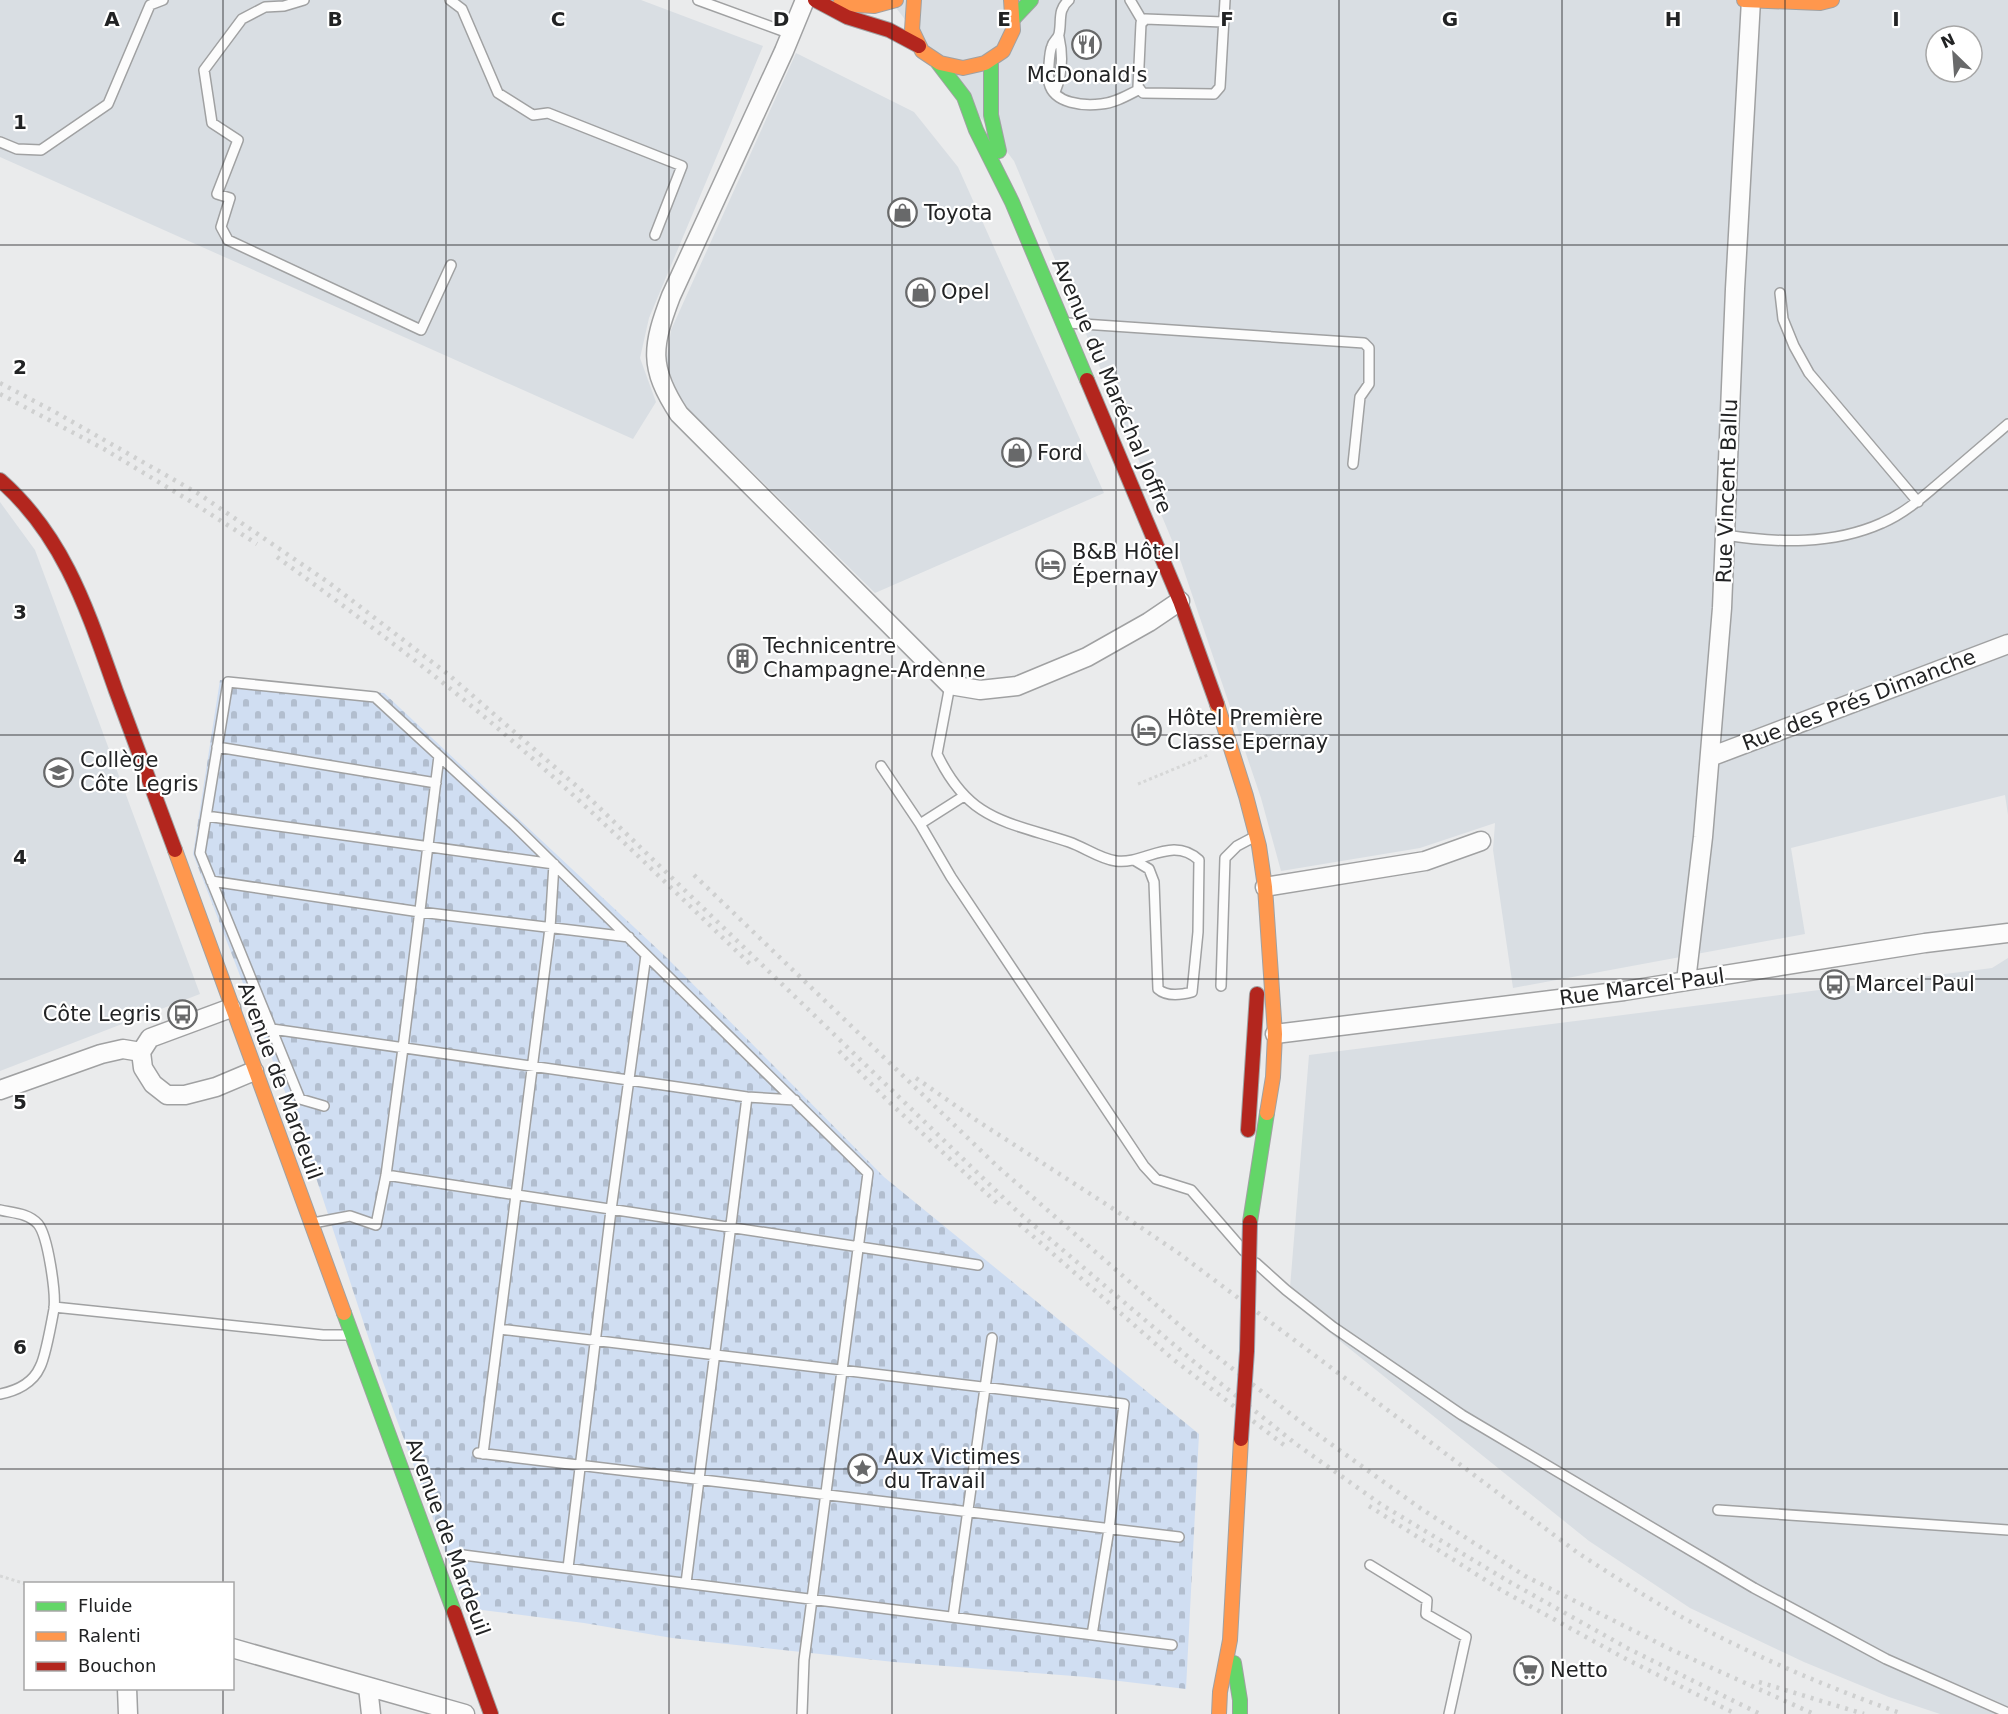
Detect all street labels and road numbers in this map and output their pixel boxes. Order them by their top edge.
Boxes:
street label: Avenue du Maréchal Joffre [1047,255,1177,517]
street label: Rue Vincent Ballu [1712,398,1742,584]
street label: Rue des Prés Dimanche [1739,644,1979,756]
street label: Rue Marcel Paul [1558,964,1726,1010]
street label: Avenue de Mardeuil [233,979,327,1183]
street label: Avenue de Mardeuil [401,1435,495,1639]

